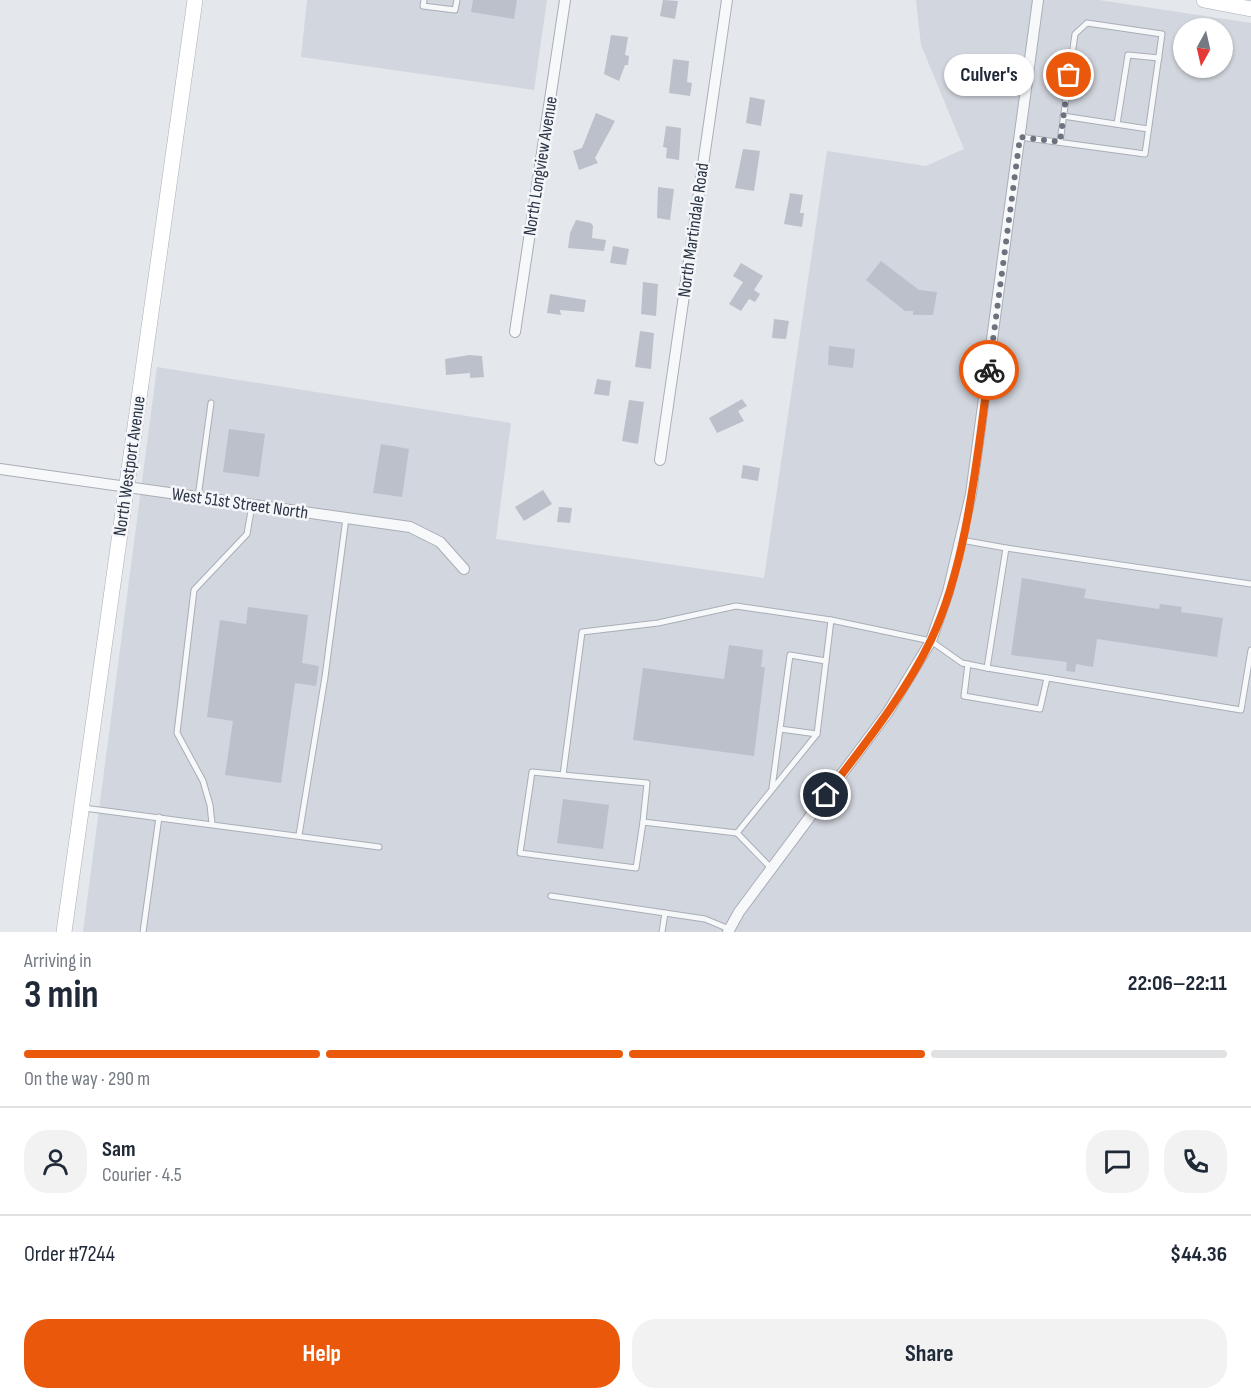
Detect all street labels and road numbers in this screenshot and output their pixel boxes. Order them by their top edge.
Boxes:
street label: North Longview Avenue [519,95,562,237]
street label: North Martindale Road [674,162,713,299]
street label: North Westport Avenue [109,395,150,538]
street label: West 51st Street North [170,484,310,523]

